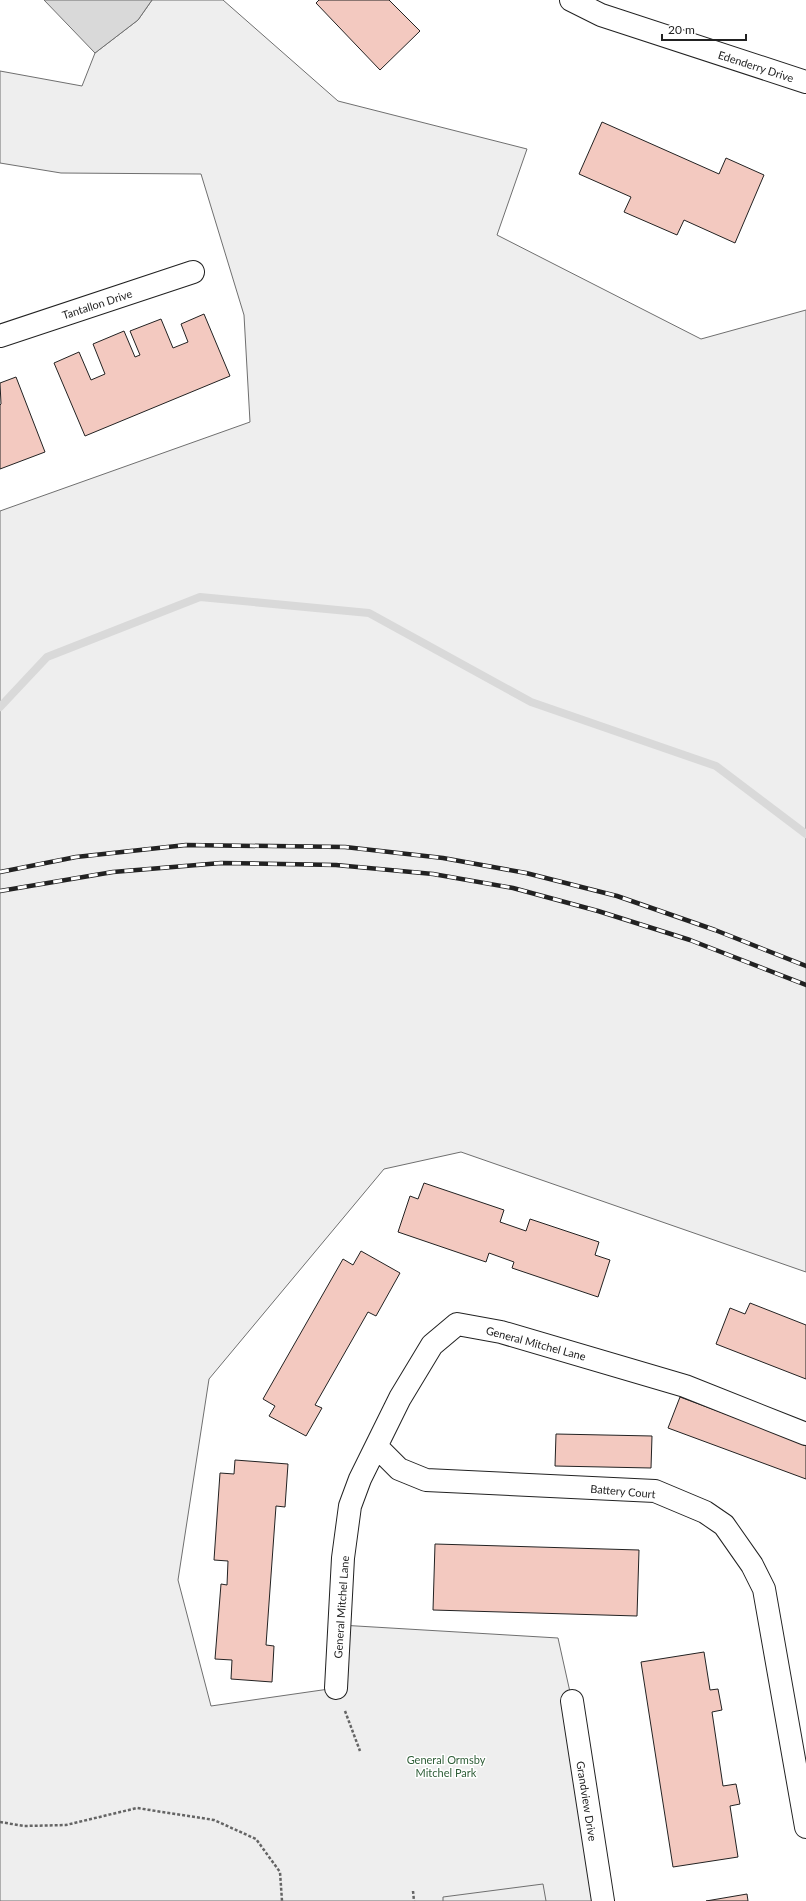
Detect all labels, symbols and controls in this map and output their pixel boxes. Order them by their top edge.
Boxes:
scale bar [662,16,746,42]
text: 20 m [668,22,695,37]
street label: Edenderry Drive [717,48,796,84]
street label: Tantallon Drive [60,287,134,321]
street label: General Mitchel Lane [485,1323,588,1363]
street label: Battery Court [590,1482,656,1500]
street label: General Mitchel Lane [331,1555,351,1659]
park label: General Ormsby Mitchel Park [407,1753,486,1779]
street label: Grandview Drive [574,1760,600,1842]

